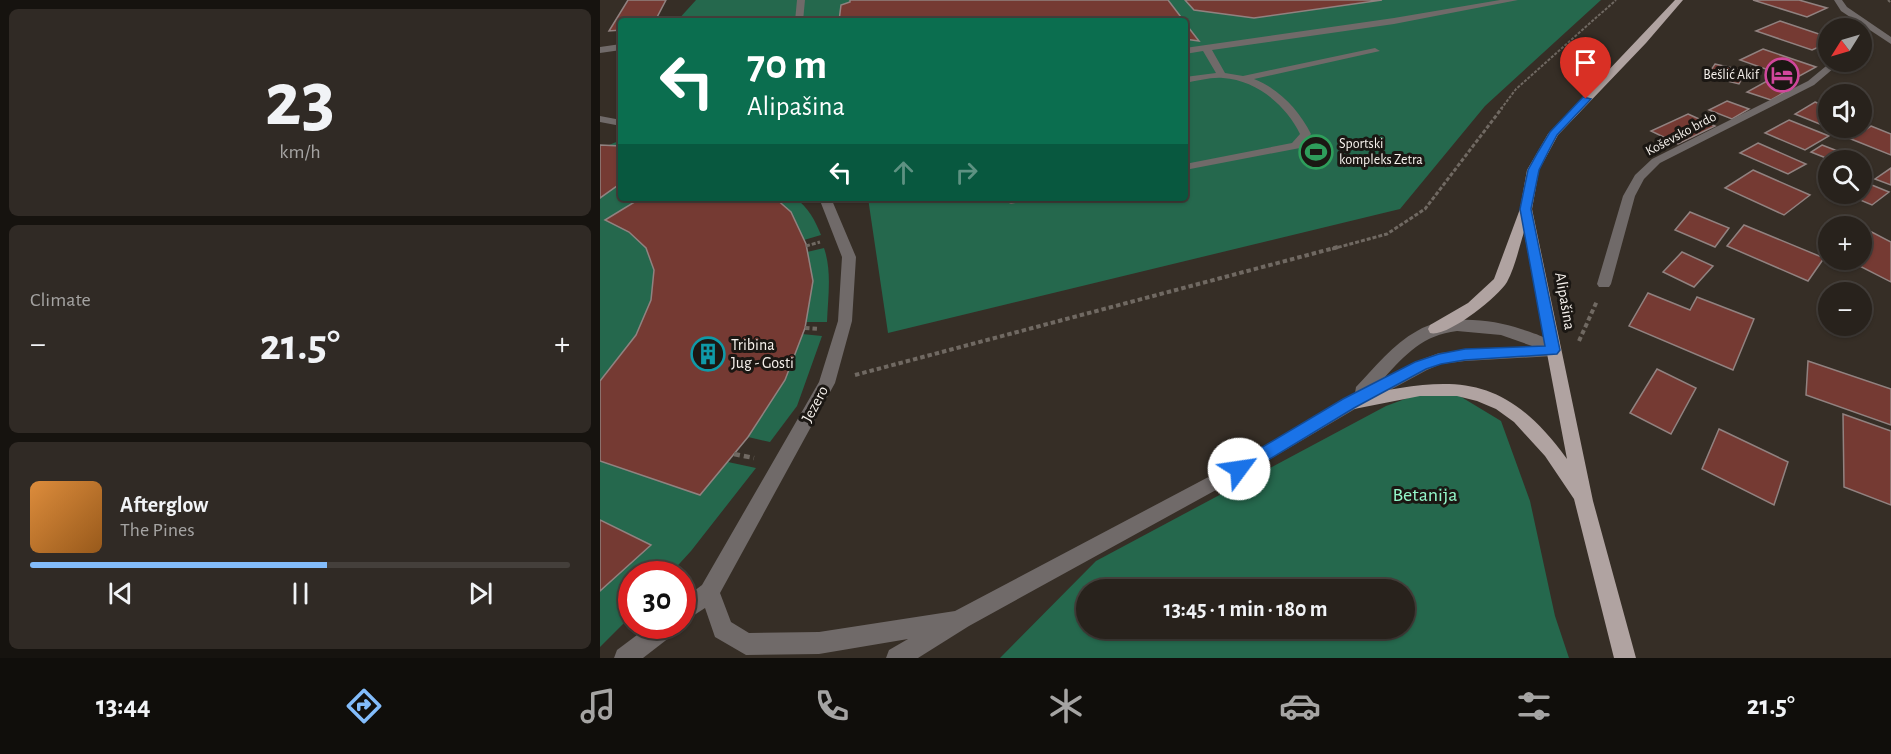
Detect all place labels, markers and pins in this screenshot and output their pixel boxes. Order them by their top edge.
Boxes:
pin [1560,37,1611,99]
hotel icon: Bešlić Akif [1764,57,1800,93]
place label: Bešlić Akif [1703,68,1760,82]
sports icon: Sportski kompleks Zetra [1298,134,1334,170]
place label: Sportski kompleks Zetra [1339,137,1423,167]
building icon: Tribina Jug - Gosti [690,336,726,372]
place label: Tribina Jug - Gosti [731,337,794,371]

